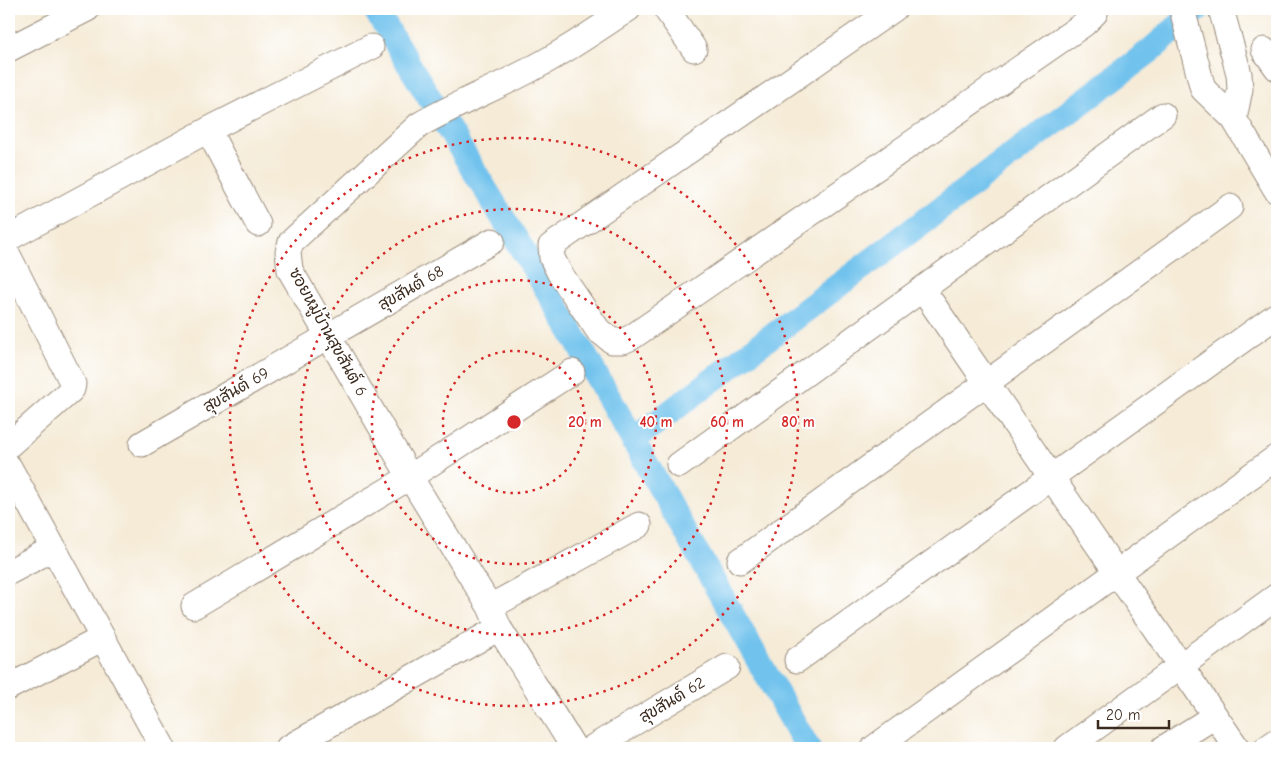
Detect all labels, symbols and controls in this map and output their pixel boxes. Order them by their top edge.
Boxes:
street label: สุขสันต์ 68 [373,259,449,317]
street label: ซอยหมู่บ้านสุขสันต์ 6 [283,263,373,401]
street label: สุขสันต์ 69 [198,361,274,419]
centre of rings [505,413,523,431]
text: 20 m [568,413,602,431]
text: 40 m [640,413,673,431]
text: 60 m [710,413,744,431]
text: 80 m [781,413,815,431]
street label: สุขสันต์ 62 [635,671,709,729]
scale bar [1098,697,1170,729]
text: 20 m [1106,706,1140,724]

